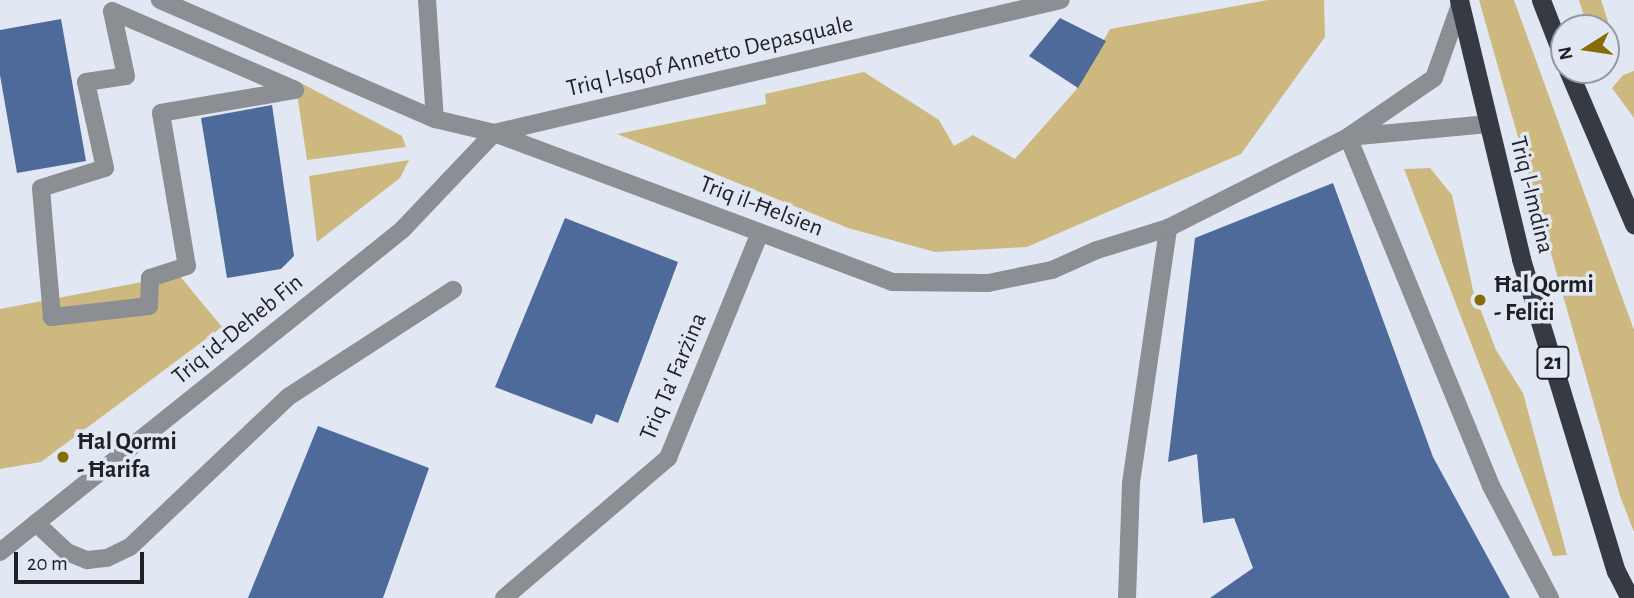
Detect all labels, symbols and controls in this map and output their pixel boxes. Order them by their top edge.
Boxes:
street label: Triq l-Isqof Annetto Depasquale [564,10,856,104]
north arrow [1550,14,1620,84]
text: N [1555,45,1577,61]
street label: Triq l-Imdina [1503,133,1559,257]
street label: Triq il-Ħelsien [695,170,827,244]
street label: Triq id-Deheb Fin [167,268,309,392]
place label: Ħal Qormi - Feliċi [1494,272,1594,328]
marker: Ħal Qormi - Feliċi [1472,292,1488,308]
street label: Triq Ta' Farżina [634,309,714,445]
road number: 21 [1536,344,1570,382]
place label: Ħal Qormi - Ħarifa [77,429,177,485]
marker: Ħal Qormi - Ħarifa [55,449,71,465]
scale bar [18,538,147,582]
text: 20 m [27,553,68,574]

